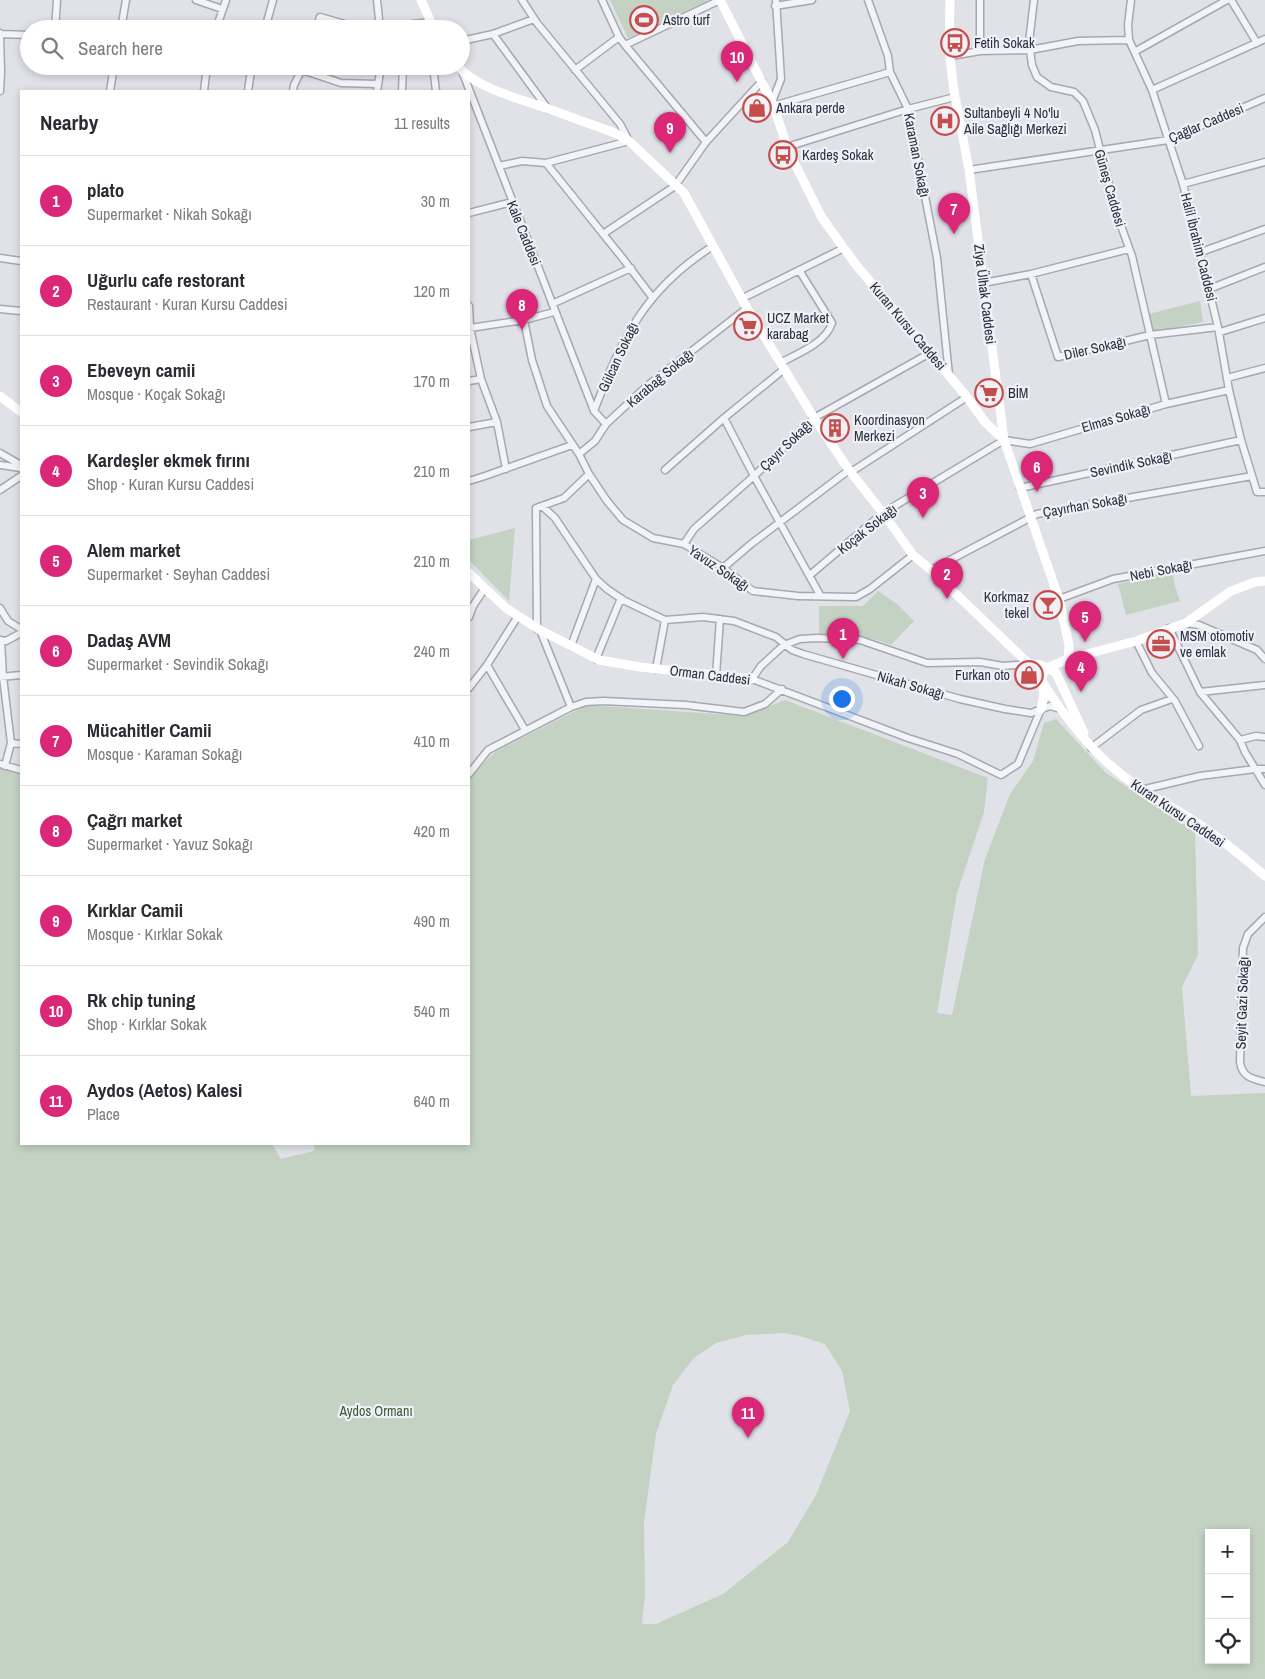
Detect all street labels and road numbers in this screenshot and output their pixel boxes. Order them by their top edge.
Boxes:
street label: Çağlar Caddesi [1166,99,1246,147]
street label: Karaman Sokağı [900,111,934,199]
street label: Güneş Caddesi [1090,147,1130,229]
street label: Halil İbrahim Caddesi [1177,191,1221,303]
street label: Kale Caddesi [503,198,545,268]
street label: Ziya Ülhak Caddesi [970,243,1000,345]
street label: Kuran Kursu Caddesi [866,278,950,374]
street label: Gülcan Sokağı [594,319,642,395]
street label: Diler Sokağı [1062,332,1128,364]
street label: Karabağ Sokağı [623,345,697,411]
street label: Elmas Sokağı [1079,400,1153,436]
street label: Çayır Sokağı [756,415,816,475]
street label: Sevindik Sokağı [1088,447,1174,481]
street label: Çayırhan Sokağı [1041,489,1129,521]
street label: Koçak Sokağı [834,500,900,558]
street label: Yavuz Sokağı [685,541,753,595]
street label: Nebi Sokağı [1128,555,1194,585]
street label: Orman Caddesi [669,661,751,689]
street label: Nikah Sokağı [875,667,947,703]
street label: Kuran Kursu Caddesi [1127,775,1229,851]
street label: Seyit Gazi Sokağı [1231,956,1253,1050]

